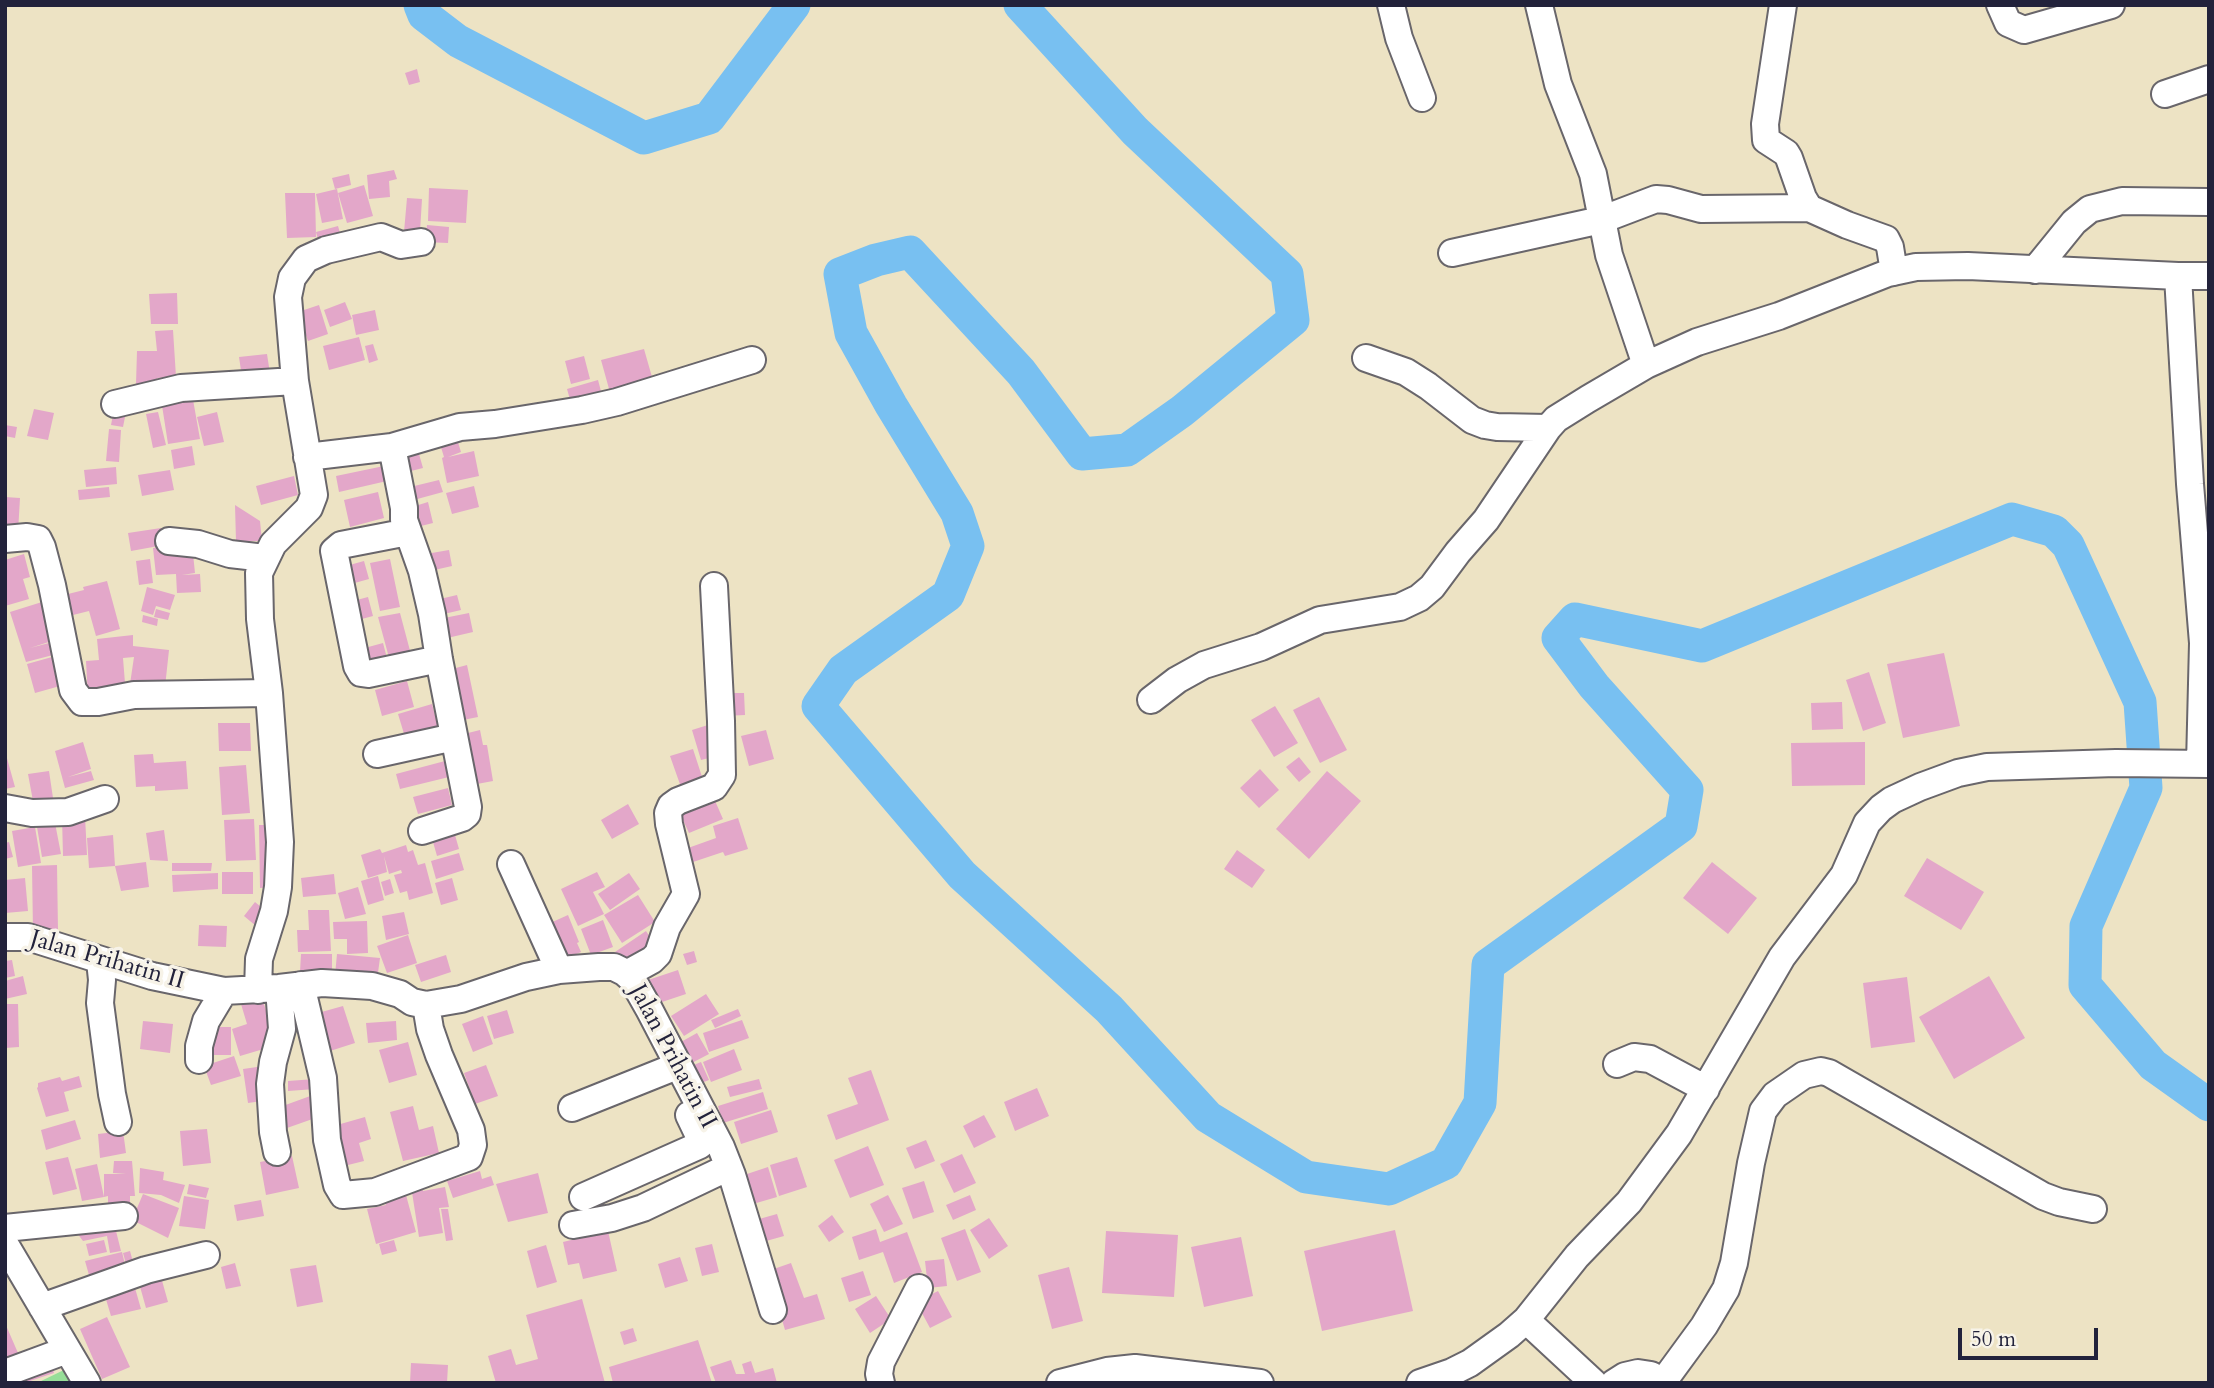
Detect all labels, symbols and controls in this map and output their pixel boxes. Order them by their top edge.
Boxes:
street label: Jalan Prihatin II [27,925,187,997]
street label: Jalan Prihatin II [622,980,722,1134]
scale bar [1962,1314,2102,1358]
text: 50 m [1971,1325,2016,1354]

